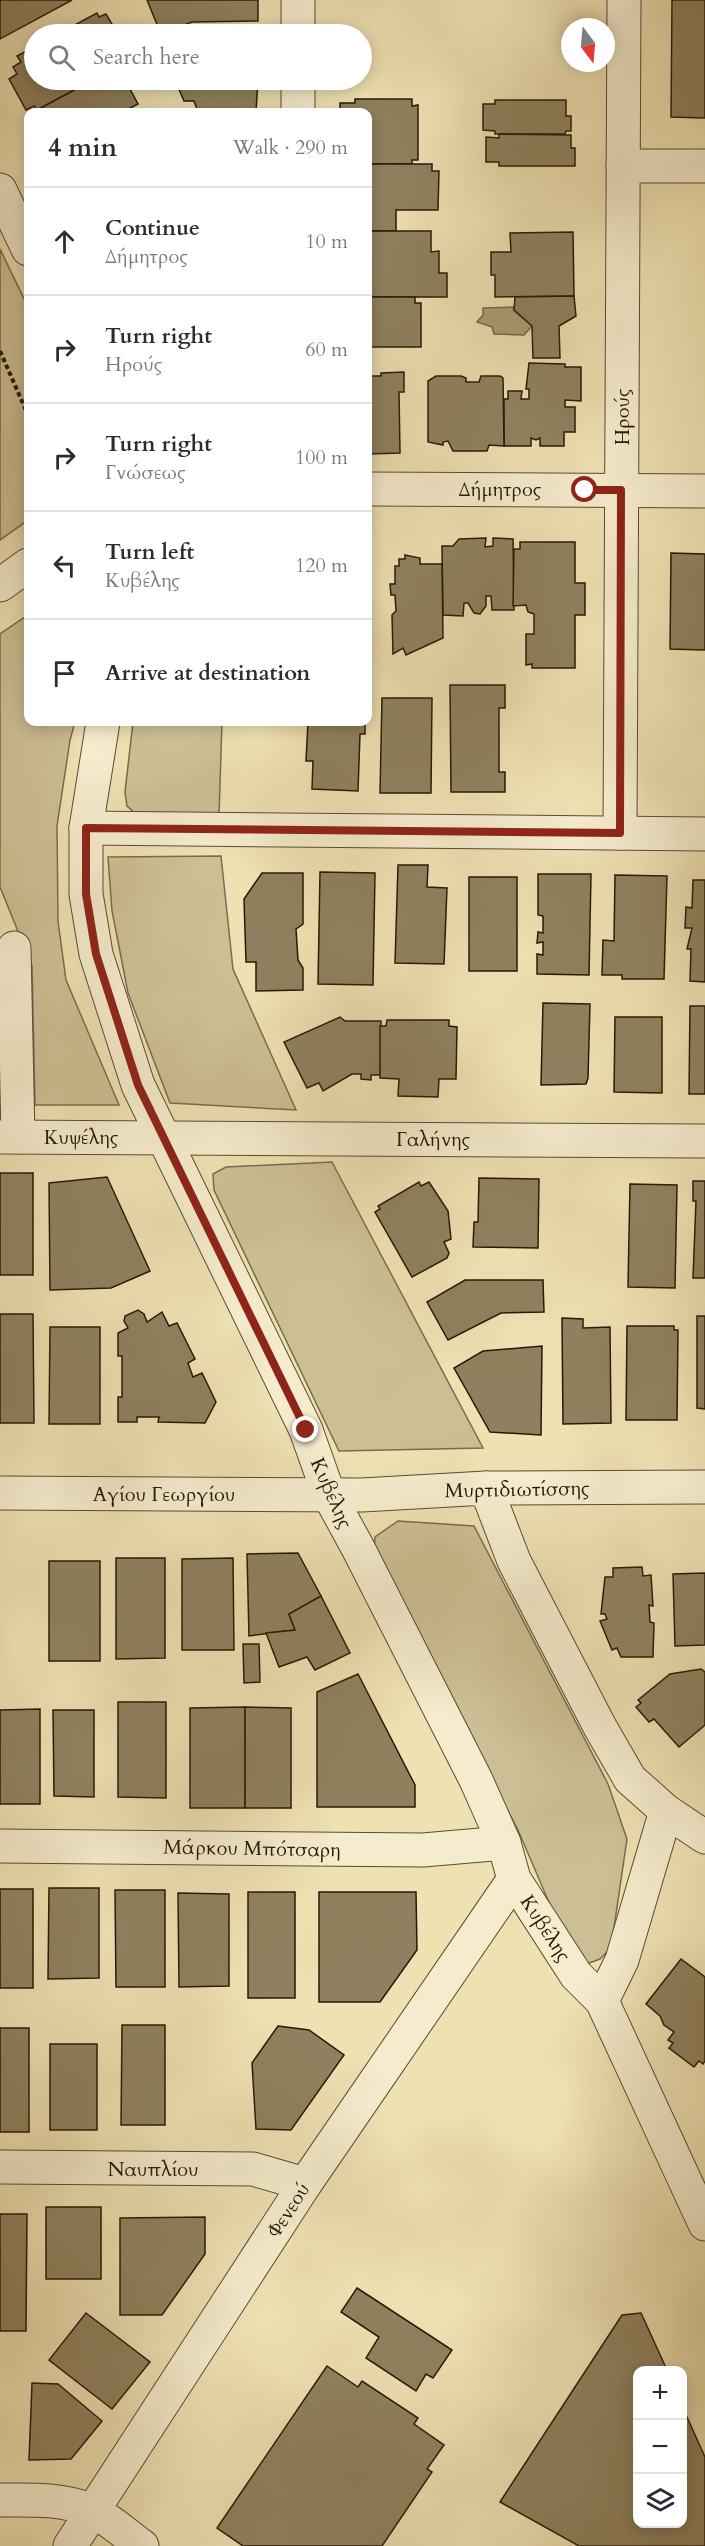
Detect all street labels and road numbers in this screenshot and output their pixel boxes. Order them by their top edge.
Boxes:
street label: Ηρούς [609,388,636,446]
street label: Δήμητρος [459,476,542,503]
street label: Κυψέλης [44,1124,119,1151]
street label: Γαλήνης [396,1126,470,1153]
street label: Κυβέλης [304,1453,359,1533]
street label: Μυρτιδιωτίσσης [444,1475,590,1504]
street label: Αγίου Γεωργίου [93,1481,235,1508]
street label: Μάρκου Μπότσαρη [163,1833,341,1864]
street label: Κυβέλης [514,1889,578,1967]
street label: Ναυπλίου [108,2156,198,2183]
street label: Φενεού [261,2178,316,2243]

